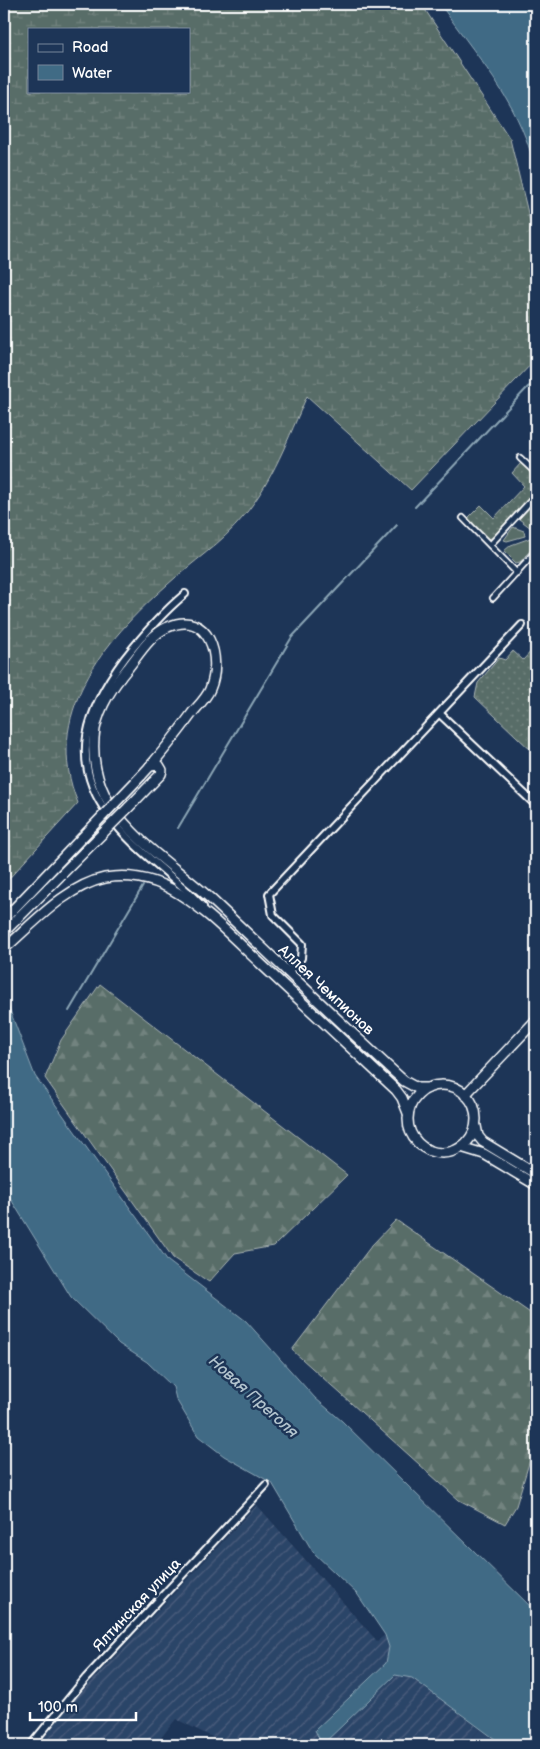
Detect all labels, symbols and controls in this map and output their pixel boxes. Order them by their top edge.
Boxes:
legend [28,28,190,92]
text: Road [72,38,108,57]
text: Water [72,64,112,83]
street label: Аллея Чемпионов [273,940,378,1039]
water label: Новая Преголя [204,1352,302,1442]
street label: Ялтинская улица [89,1554,185,1656]
scale bar [30,1689,136,1721]
text: 100 m [38,1698,78,1717]

